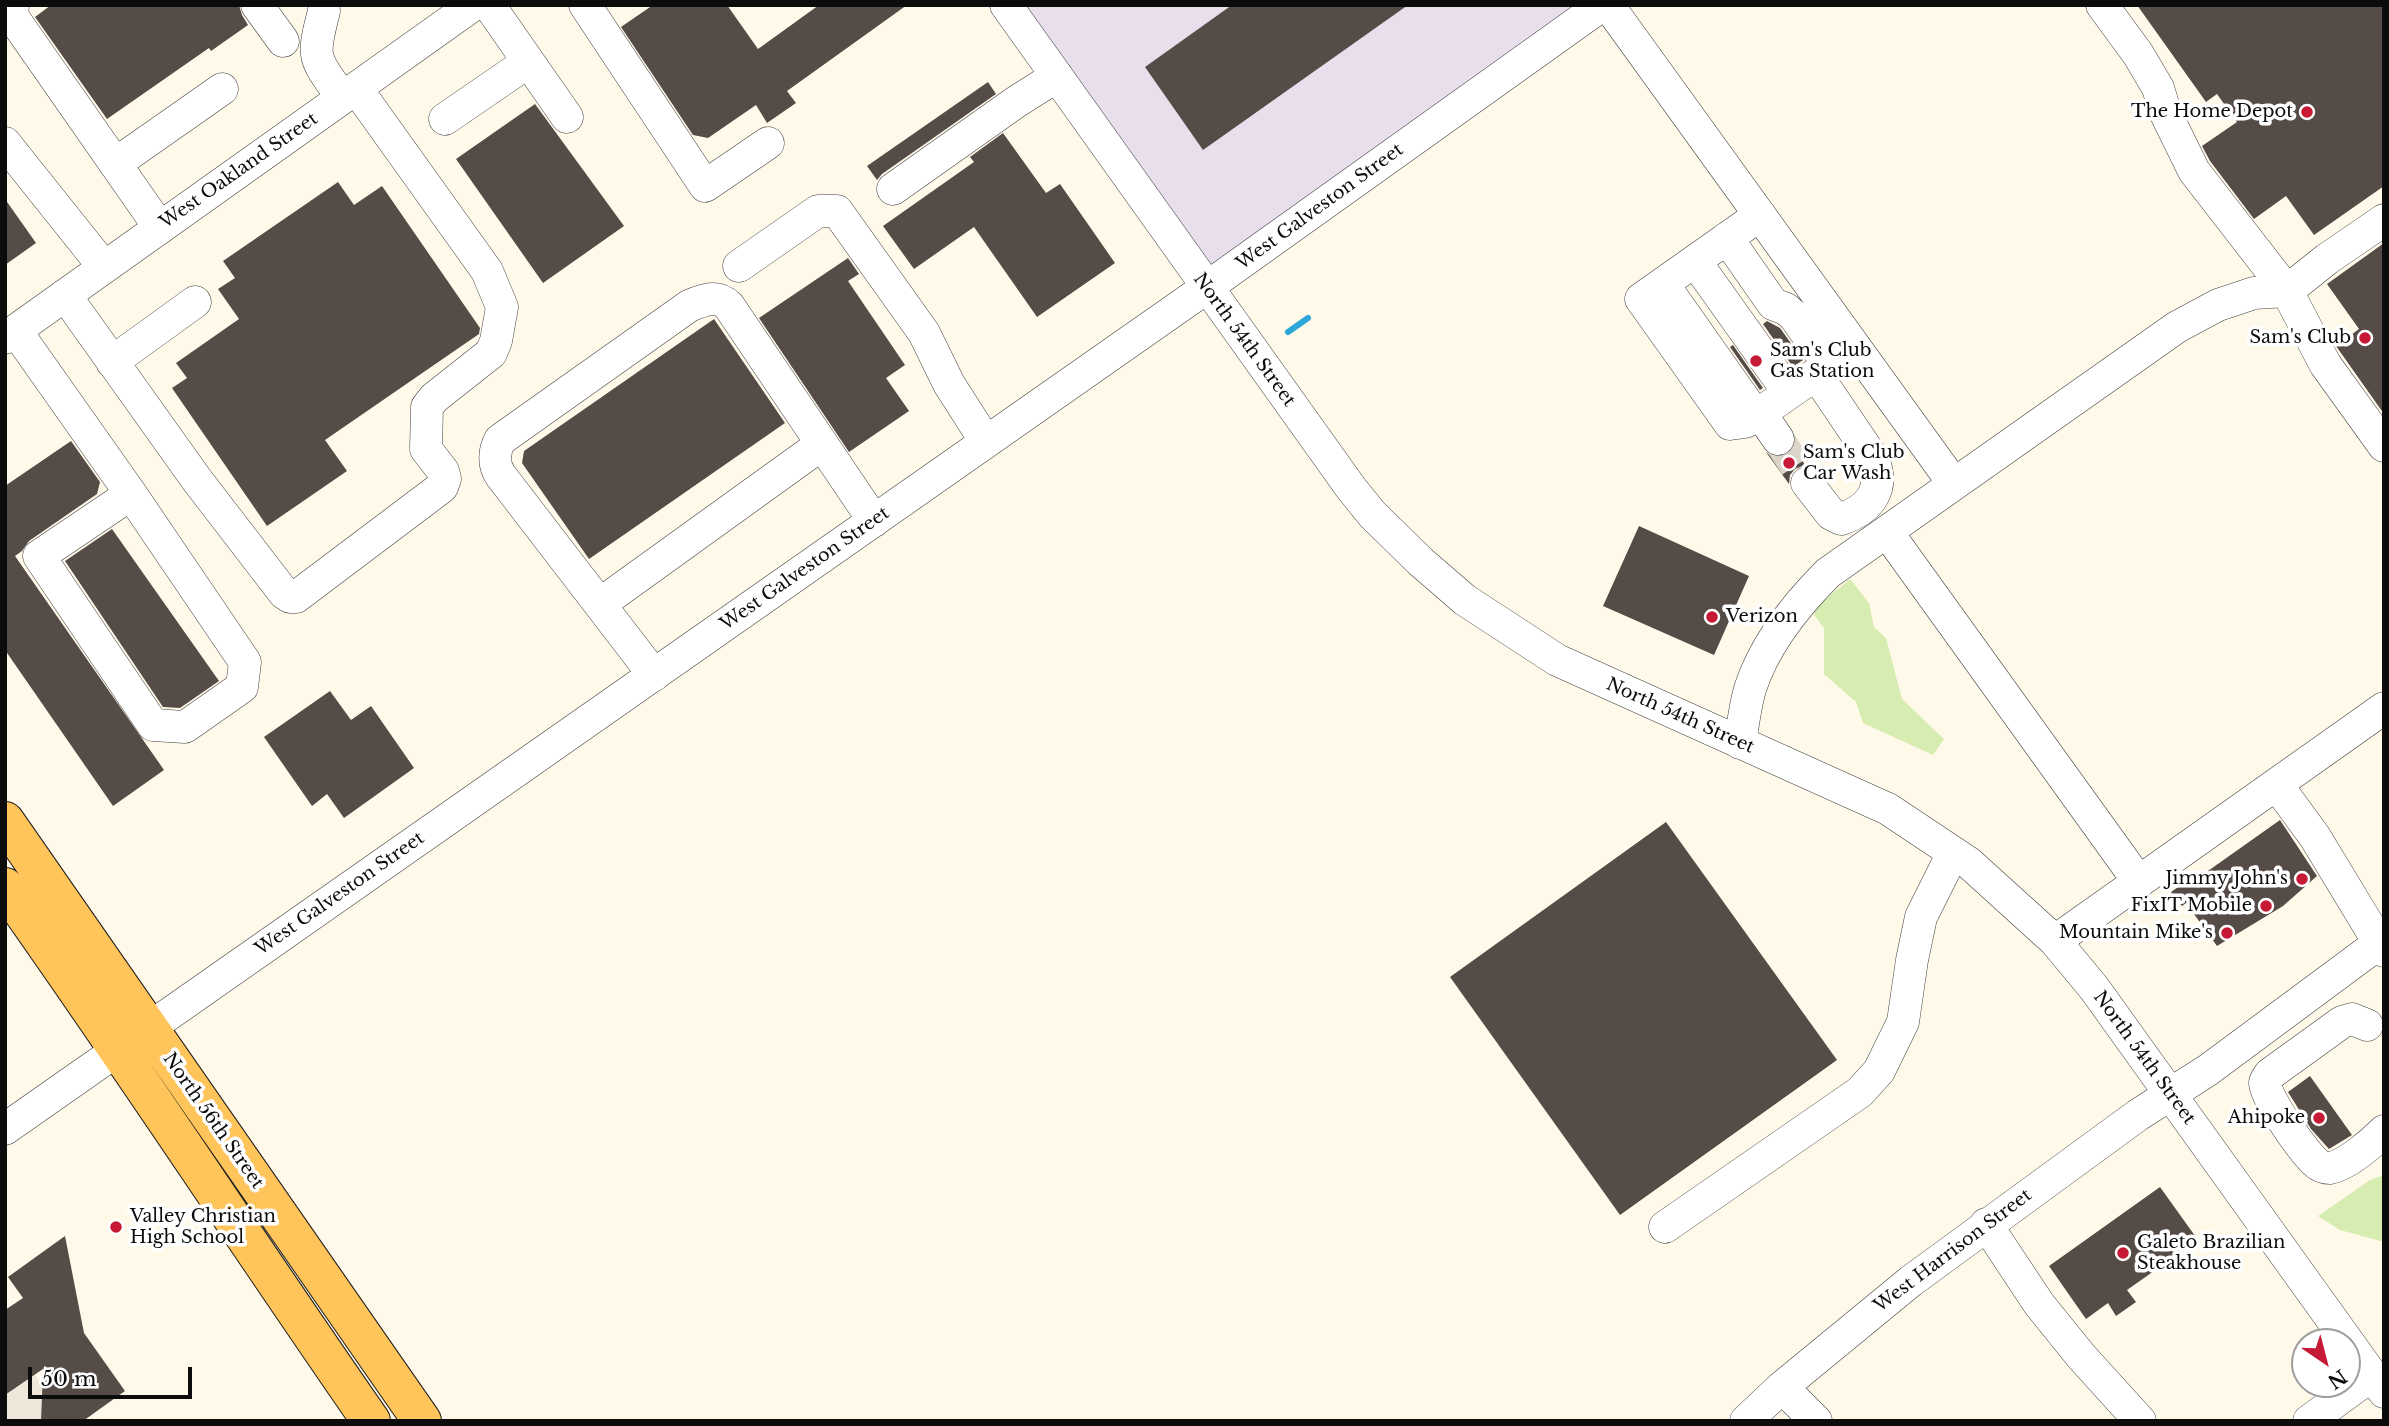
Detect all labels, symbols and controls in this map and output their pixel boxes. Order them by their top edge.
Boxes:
place label: The Home Depot [2131,101,2293,123]
marker: The Home Depot [2299,104,2315,120]
street label: West Oakland Street [156,108,322,234]
street label: West Galveston Street [1232,139,1408,275]
street label: North 54th Street [1188,269,1300,411]
place label: Sam's Club [2249,327,2351,349]
marker: Sam's Club [2357,330,2373,346]
place label: Sam's Club Gas Station [1770,340,1874,382]
marker: Sam's Club Gas Station [1748,353,1764,369]
place label: Sam's Club Car Wash [1803,442,1905,484]
marker: Sam's Club Car Wash [1781,455,1797,471]
street label: West Galveston Street [716,503,894,635]
place label: Verizon [1726,606,1798,628]
marker: Verizon [1704,609,1720,625]
street label: North 54th Street [1603,674,1757,758]
street label: West Galveston Street [251,828,429,960]
place label: Jimmy John's [2165,868,2288,890]
marker: Jimmy John's [2294,871,2310,887]
place label: FixIT Mobile [2131,895,2252,917]
marker: FixIT Mobile [2258,898,2274,914]
place label: Mountain Mike's [2059,922,2213,944]
marker: Mountain Mike's [2219,925,2235,941]
street label: North 54th Street [2088,987,2200,1129]
street label: North 56th Street [158,1049,268,1193]
place label: Ahipoke [2228,1107,2305,1129]
marker: Ahipoke [2311,1110,2327,1126]
street label: West Harrison Street [1870,1185,2036,1317]
place label: Valley Christian High School [130,1206,276,1248]
marker: Valley Christian High School [108,1219,124,1235]
place label: Galeto Brazilian Steakhouse [2137,1232,2285,1274]
marker: Galeto Brazilian Steakhouse [2115,1245,2131,1261]
north arrow [2291,1328,2361,1398]
scale bar [32,1352,196,1396]
text: N [2323,1364,2351,1394]
text: 50 m [41,1366,96,1392]

